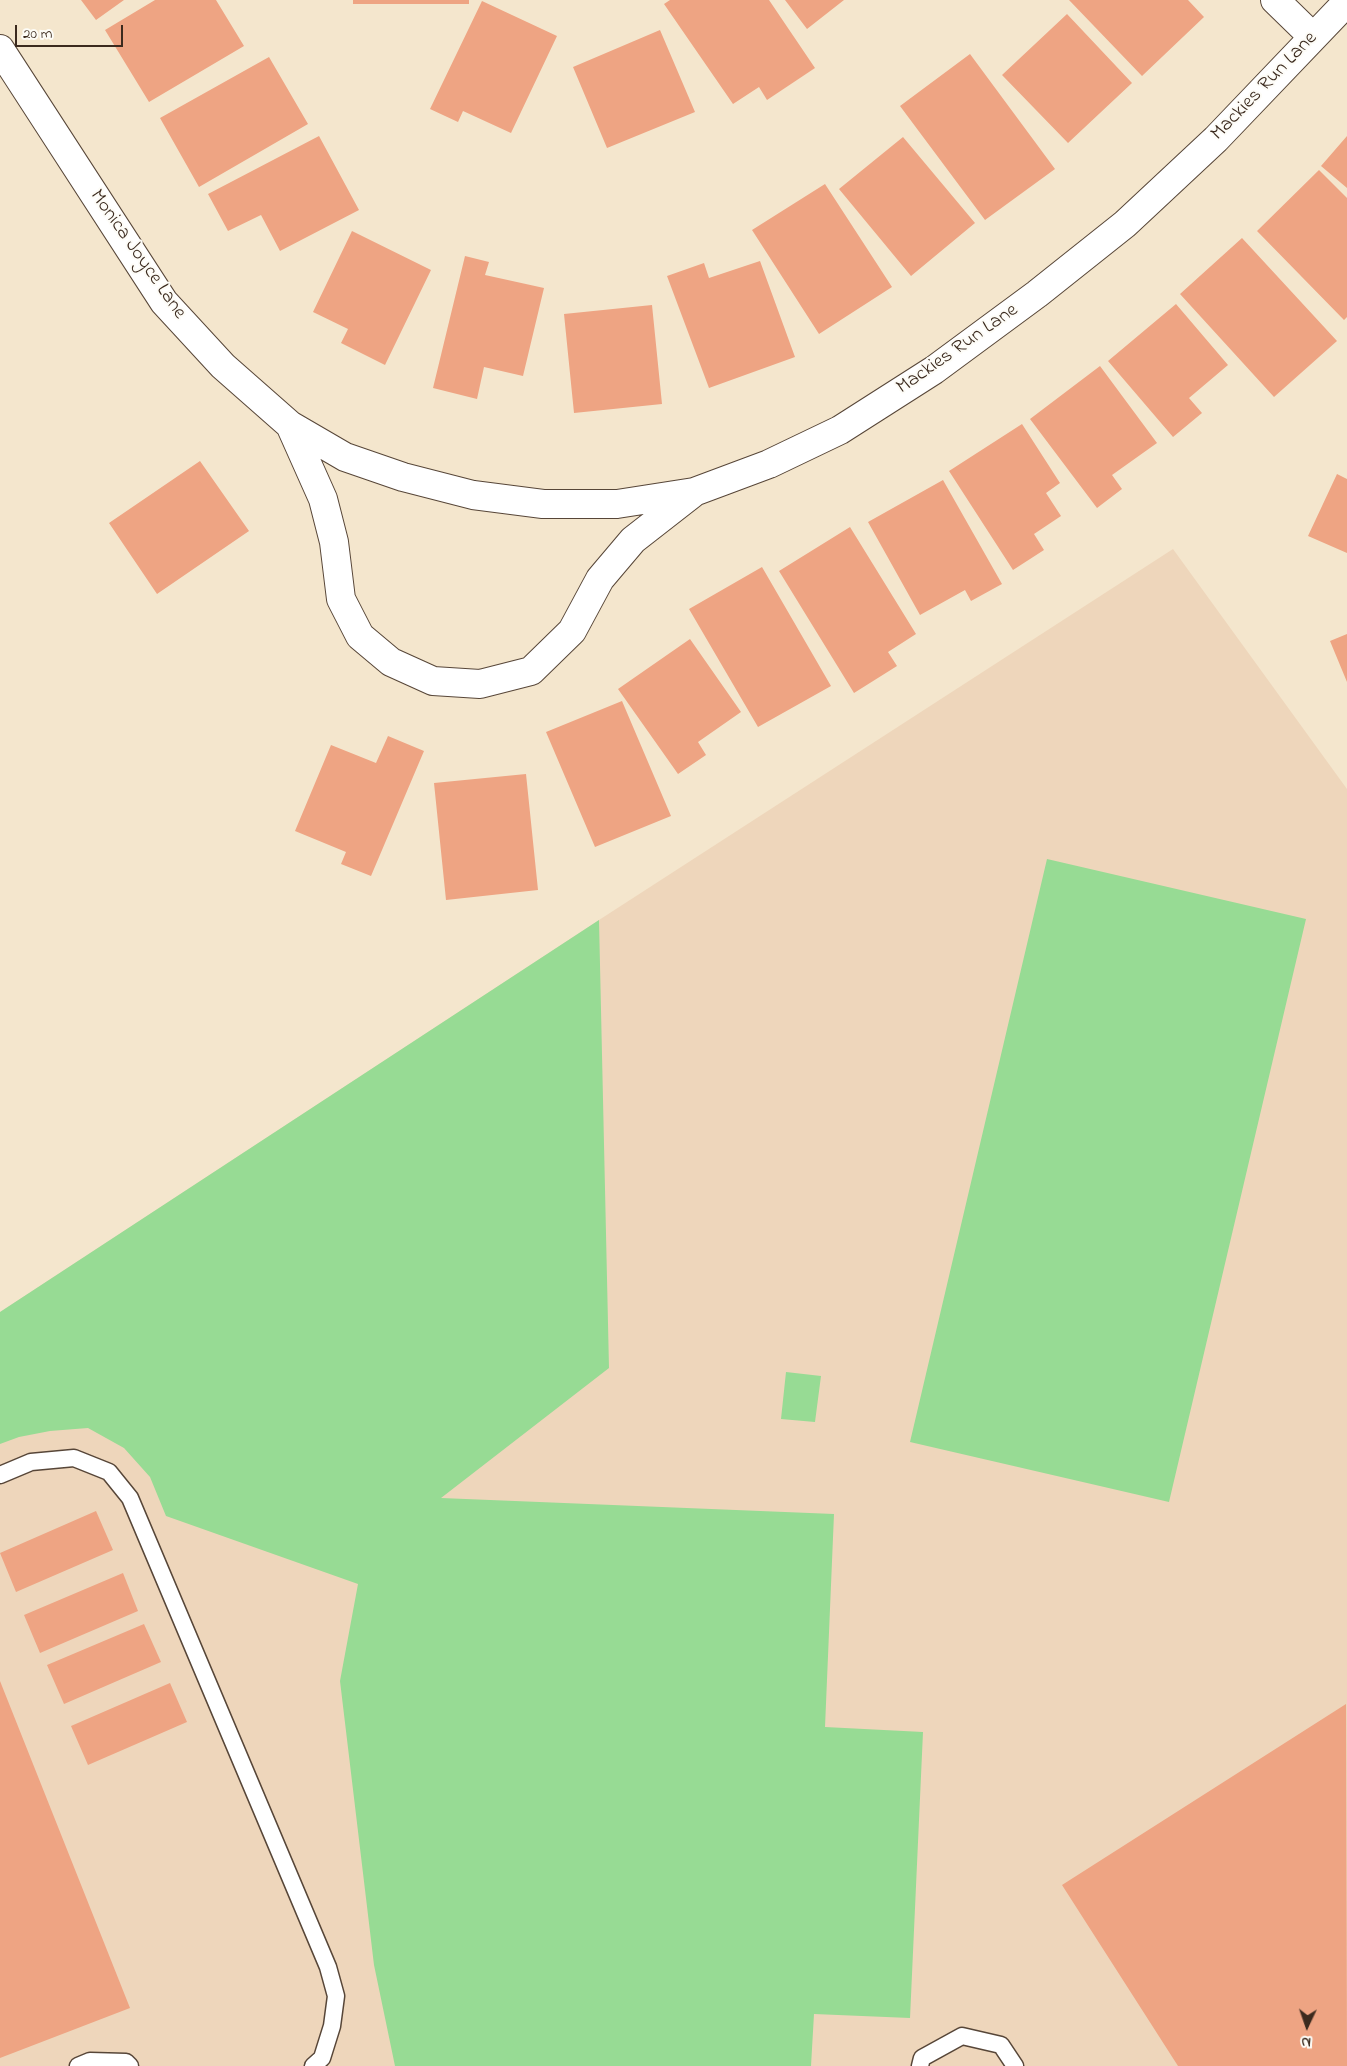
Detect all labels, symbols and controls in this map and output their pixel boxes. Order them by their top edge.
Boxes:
scale bar [18,15,125,47]
text: 20 m [23,23,52,45]
street label: Mackies Run Lane [1207,27,1323,147]
street label: Monica Joyce Lane [83,186,191,324]
street label: Mackies Run Lane [893,299,1023,401]
north arrow [1282,2001,1332,2051]
text: N [1301,2031,1311,2052]

